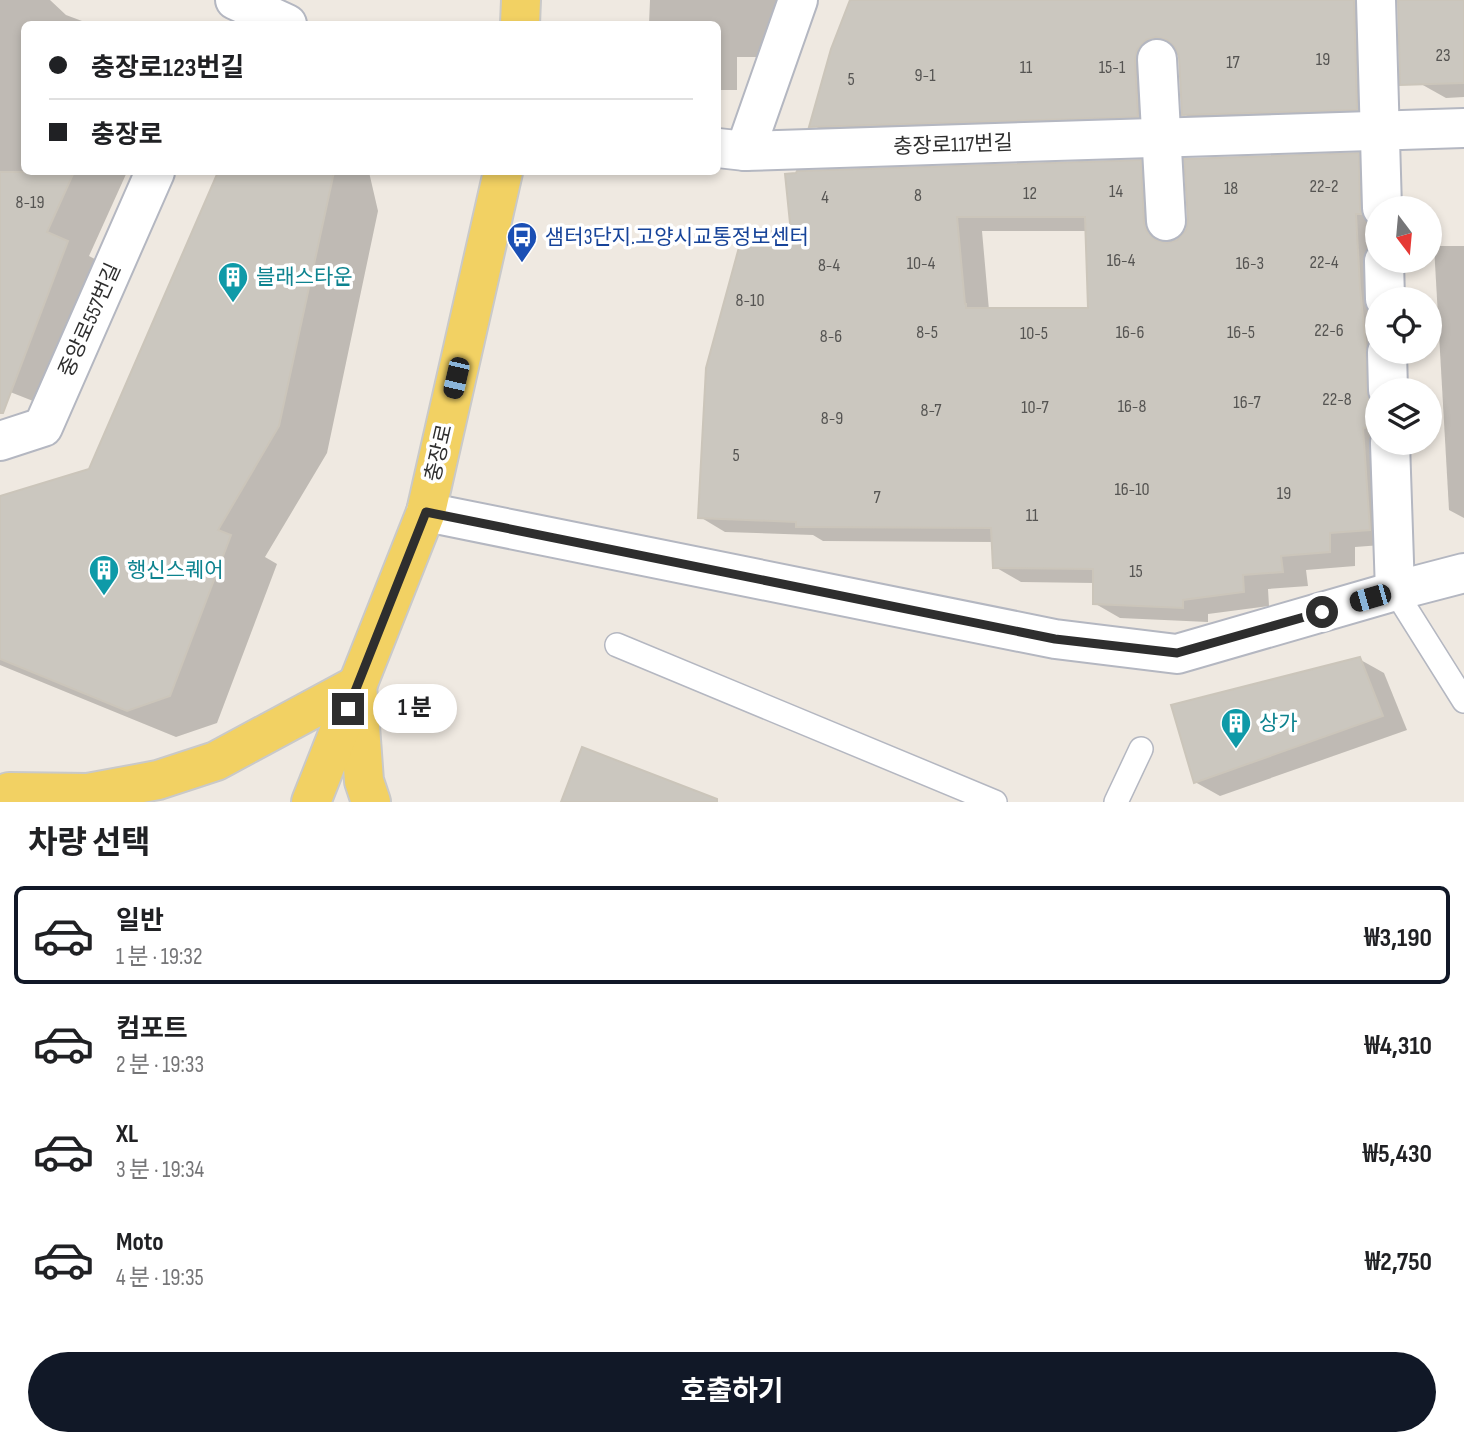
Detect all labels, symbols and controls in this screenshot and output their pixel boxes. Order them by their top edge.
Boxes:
house number: 23 [1436,45,1451,66]
house number: 19 [1316,49,1330,70]
house number: 17 [1226,52,1241,73]
text: 충장로123번길 [91,53,244,84]
house number: 11 [1020,57,1033,78]
house number: 15-1 [1099,57,1126,78]
house number: 9-1 [915,65,936,86]
house number: 5 [847,69,855,90]
text: 충장로 [91,120,163,151]
street label: 충장로117번길 [893,130,1013,160]
house number: 22-2 [1310,176,1338,197]
house number: 18 [1224,178,1238,199]
house number: 14 [1109,181,1123,202]
house number: 12 [1023,183,1037,204]
house number: 8 [914,185,922,206]
house number: 4 [821,187,829,208]
house number: 8-19 [16,192,44,213]
north arrow [1365,196,1442,273]
map controls [1365,196,1442,455]
bus stop icon: 샘터3단지.고양시교통정보센터 [505,220,539,264]
place label: 샘터3단지.고양시교통정보센터 [545,225,809,250]
house number: 16-4 [1107,250,1136,271]
house number: 22-4 [1310,252,1339,273]
house number: 10-4 [907,253,936,274]
house number: 16-3 [1236,253,1264,274]
house number: 8-4 [818,255,840,276]
street label: 중앙로557번길 [54,259,126,381]
building icon: 블래스타운 [216,260,250,304]
place label: 블래스타운 [256,265,353,290]
button: locate [1365,287,1442,364]
house number: 8-10 [736,290,764,311]
house number: 22-6 [1314,320,1344,341]
house number: 8-5 [916,322,938,343]
house number: 16-6 [1116,322,1144,343]
house number: 16-5 [1227,322,1255,343]
house number: 10-5 [1020,323,1048,344]
house number: 8-6 [820,326,842,347]
car [442,355,471,401]
button: layers [1365,378,1442,455]
house number: 22-8 [1322,389,1352,410]
house number: 16-7 [1233,392,1261,413]
house number: 16-8 [1118,396,1146,417]
house number: 10-7 [1021,397,1049,418]
house number: 8-7 [921,400,942,421]
house number: 8-9 [821,408,843,429]
street label: 충장로 [420,422,458,484]
house number: 5 [732,445,740,466]
house number: 16-10 [1114,479,1150,500]
house number: 19 [1277,483,1291,504]
house number: 7 [873,487,881,508]
house number: 11 [1026,505,1039,526]
building icon: 행신스퀘어 [87,553,121,597]
place label: 행신스퀘어 [127,558,224,583]
house number: 15 [1129,561,1143,582]
car [1347,582,1394,614]
route start [1306,596,1338,628]
callout: 1 분 [372,684,457,734]
route end [332,693,364,725]
text: 1 분 [398,694,432,722]
building icon: 상가 [1219,706,1253,750]
place label: 상가 [1259,711,1298,736]
text: 차량 선택 [28,824,151,863]
icon: car [32,904,95,967]
text: 일반 [116,906,164,937]
text: ₩3,190 [1364,923,1432,954]
text: 1 분 · 19:32 [116,943,202,971]
icon: car [32,1012,95,1075]
text: 컴포트 [116,1014,188,1045]
text: ₩4,310 [1364,1031,1432,1062]
text: 2 분 · 19:33 [116,1051,204,1079]
text: XL [116,1119,138,1150]
icon: car [32,1120,95,1183]
text: ₩5,430 [1363,1139,1432,1170]
text: 3 분 · 19:34 [116,1156,204,1184]
text: Moto [116,1227,164,1258]
icon: car [32,1228,95,1291]
text: ₩2,750 [1365,1247,1432,1278]
text: 4 분 · 19:35 [116,1264,204,1292]
button: 호출하기 [28,1352,1436,1432]

